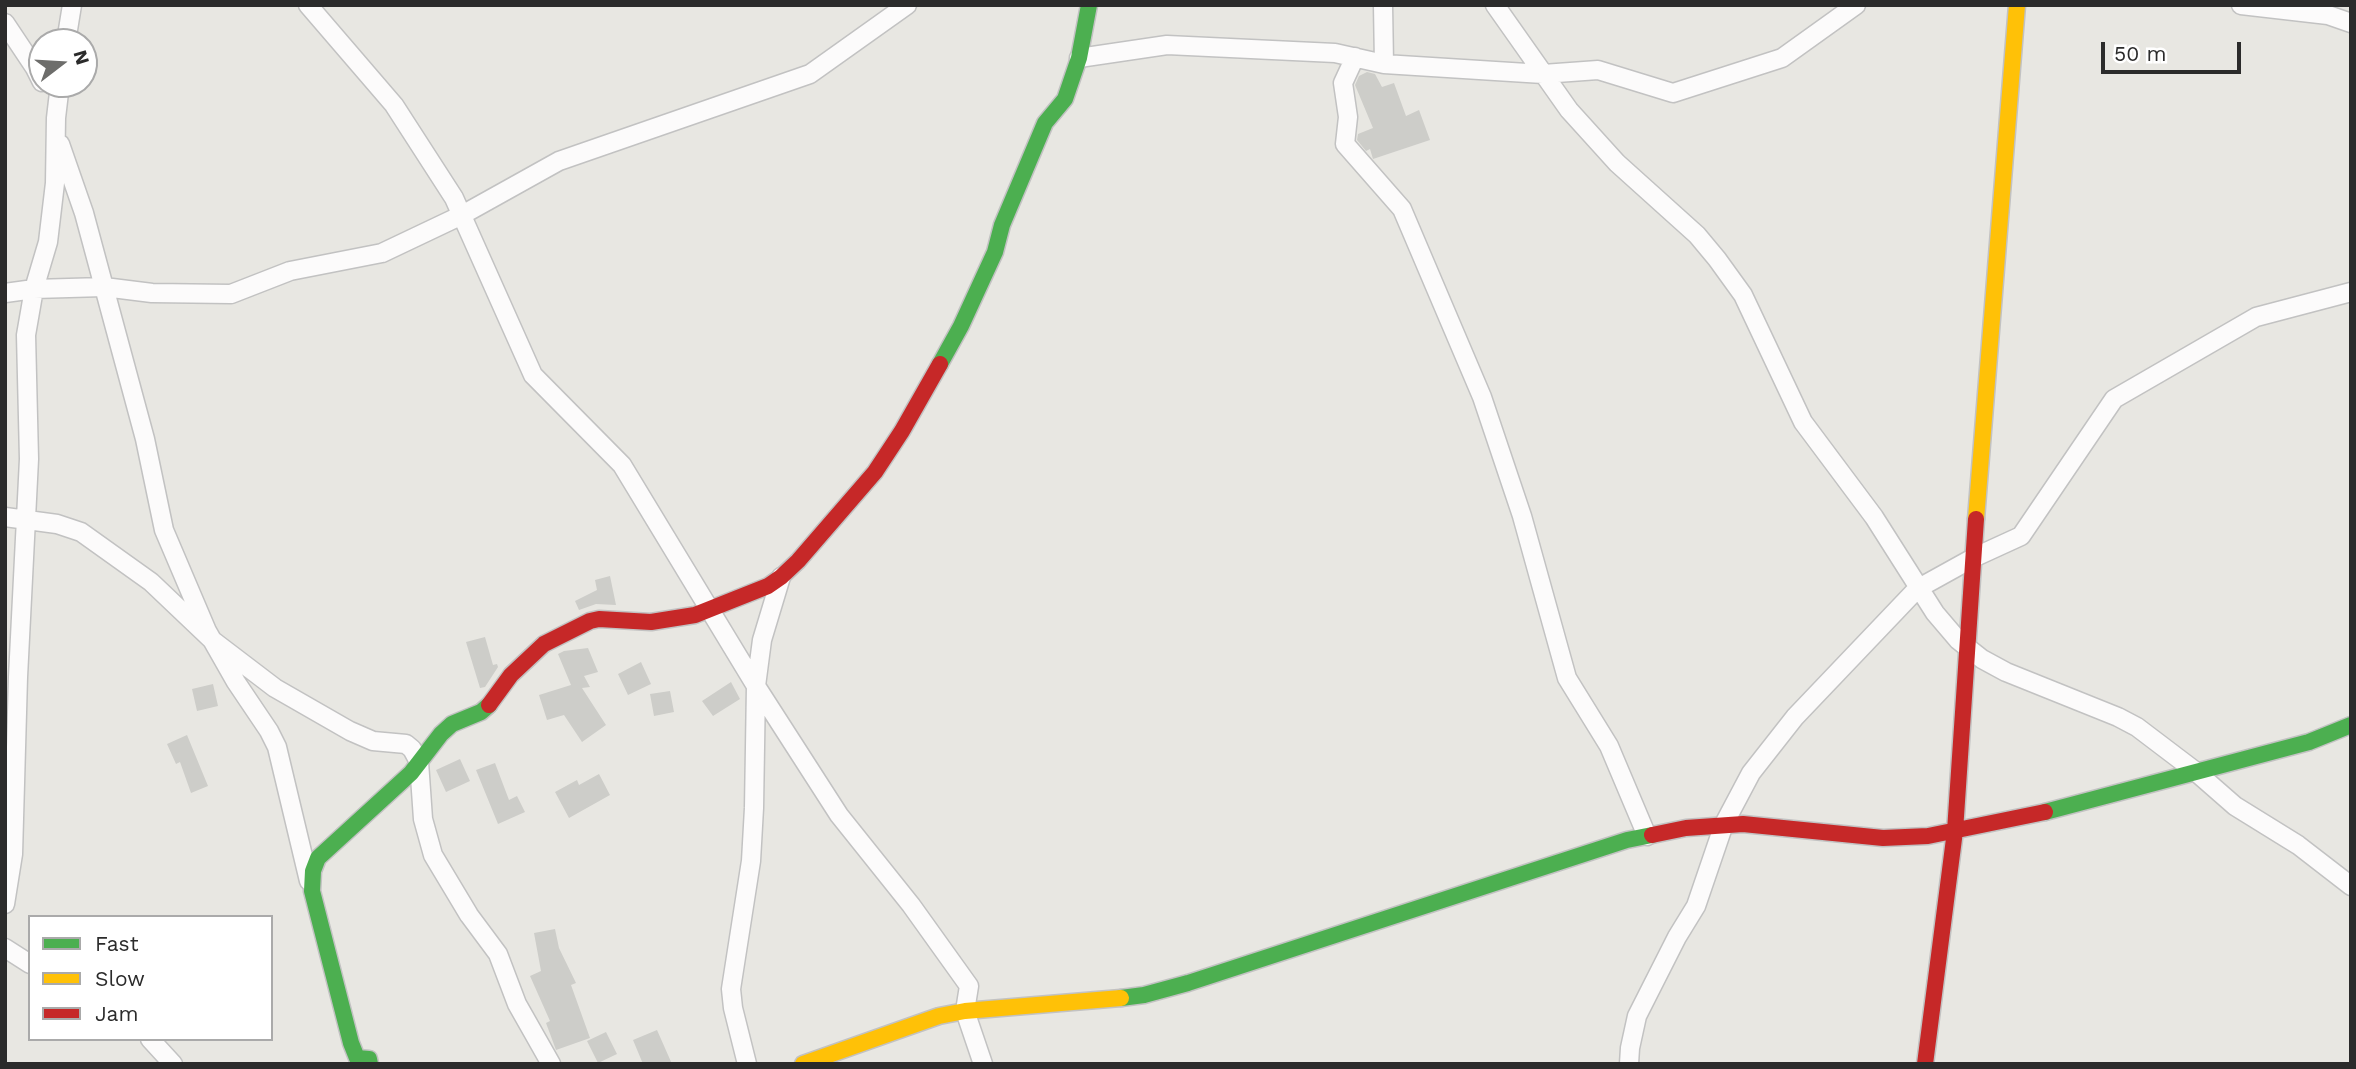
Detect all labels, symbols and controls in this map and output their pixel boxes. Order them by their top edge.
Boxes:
north arrow [28,28,98,98]
scale bar [2104,28,2244,72]
text: 50 m [2114,41,2166,66]
text: N [69,47,95,67]
legend [28,915,273,1041]
text: Fast [95,931,139,956]
text: Slow [95,966,145,991]
text: Jam [95,1001,138,1026]

